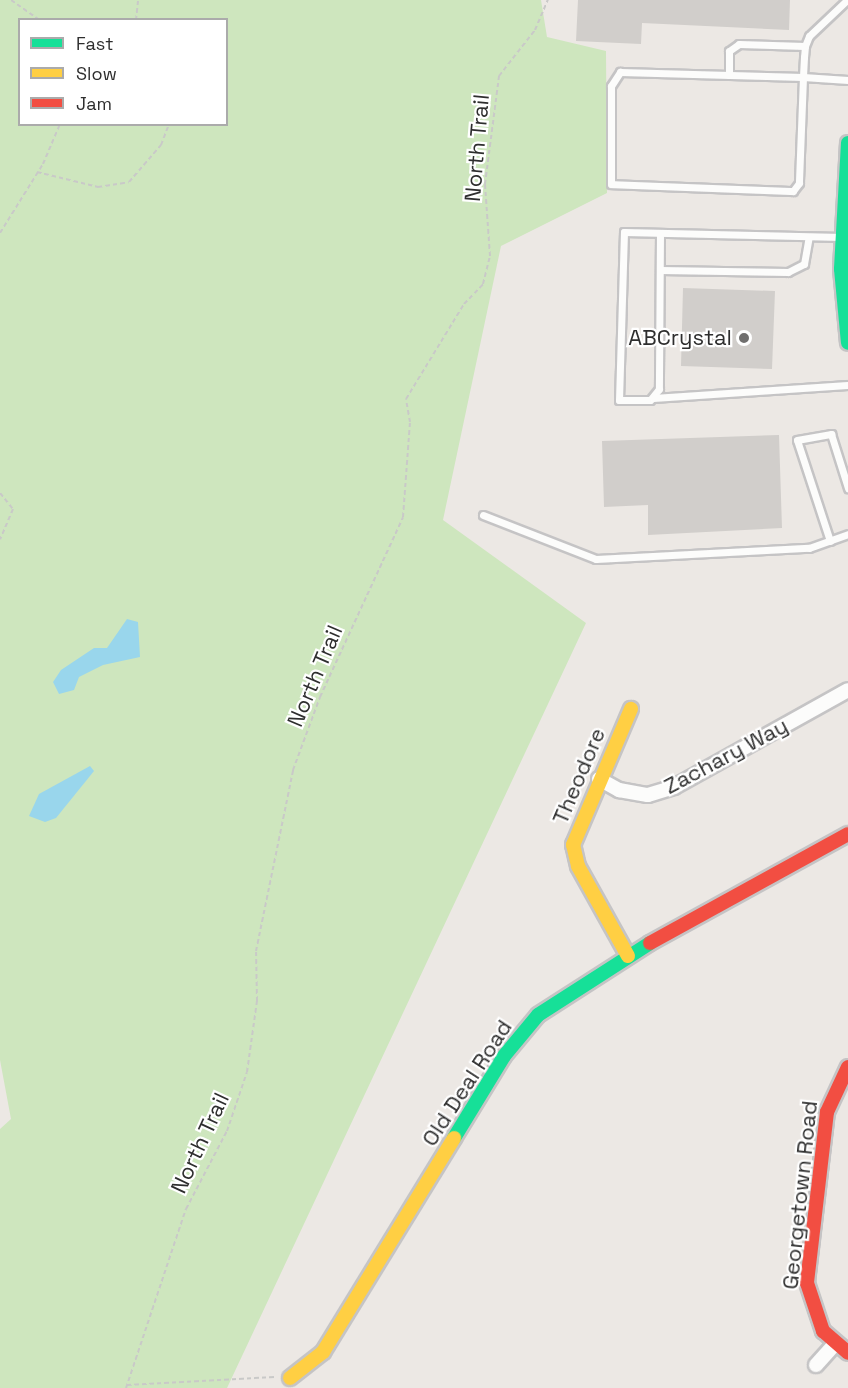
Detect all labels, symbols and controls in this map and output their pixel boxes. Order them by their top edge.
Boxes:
legend [18,18,228,126]
text: Fast [76,32,113,55]
text: Slow [76,62,117,85]
text: Jam [76,92,112,115]
street label: North Trail [459,93,495,203]
place label: ABCrystal [628,325,732,351]
marker: ABCrystal [737,331,751,345]
street label: North Trail [282,621,348,731]
street label: Zachary Way [659,712,793,800]
street label: Theodore [547,724,611,828]
street label: Old Deal Road [416,1015,518,1151]
street label: North Trail [165,1088,235,1198]
street label: Georgetown Road [777,1099,823,1291]

